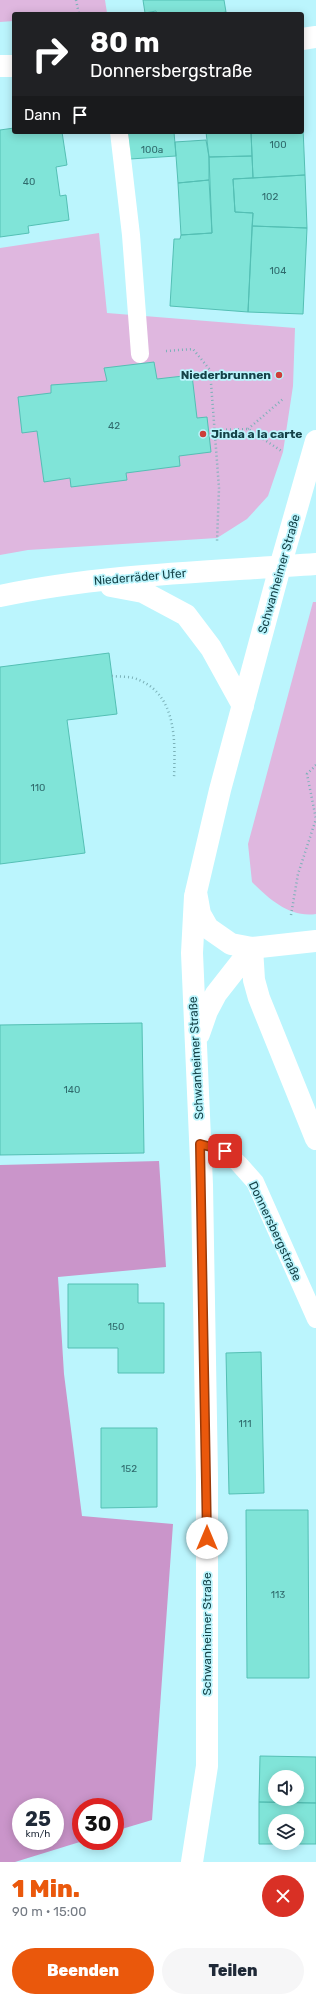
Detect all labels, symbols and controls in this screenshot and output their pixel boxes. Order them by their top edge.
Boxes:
text: 80 m [90,26,160,59]
icon: right [24,28,76,80]
text: Donnersbergstraße [90,60,252,82]
icon: arrive [69,104,91,126]
text: Dann [24,106,61,124]
house number: 100 [270,139,286,151]
house number: 100a [141,144,163,156]
house number: 40 [23,176,35,188]
house number: 102 [262,191,278,203]
house number: 104 [270,265,286,277]
place label: Niederbrunnen [181,368,271,382]
marker: Niederbrunnen [274,370,284,380]
house number: 42 [108,420,120,432]
place label: Jinda a la carte [211,427,302,441]
marker: Jinda a la carte [198,429,208,439]
street label: Schwanheimer Straße [255,513,303,635]
street label: Niederräder Ufer [93,566,187,588]
house number: 110 [31,782,45,794]
street label: Schwanheimer Straße [186,996,206,1120]
house number: 140 [64,1084,80,1096]
pin [208,1134,242,1168]
icon: arrive [214,1140,236,1162]
street label: Donnersbergstraße [246,1179,304,1283]
house number: 150 [108,1321,124,1333]
house number: 111 [239,1418,251,1430]
house number: 152 [121,1463,137,1475]
position arrow [186,1517,228,1559]
street label: Schwanheimer Straße [200,1572,214,1696]
house number: 113 [271,1589,285,1601]
map controls [268,1770,304,1850]
button: sound [268,1770,304,1806]
speed limit sign: 30 [72,1798,124,1850]
text: 25 [25,1807,51,1831]
button: layers [268,1814,304,1850]
text: km/h [26,1828,50,1840]
text: 1 Min. [12,1875,80,1903]
button: close [262,1875,304,1917]
text: 90 m · 15:00 [12,1904,87,1919]
button: Beenden [12,1948,154,1994]
button: Teilen [162,1948,304,1994]

